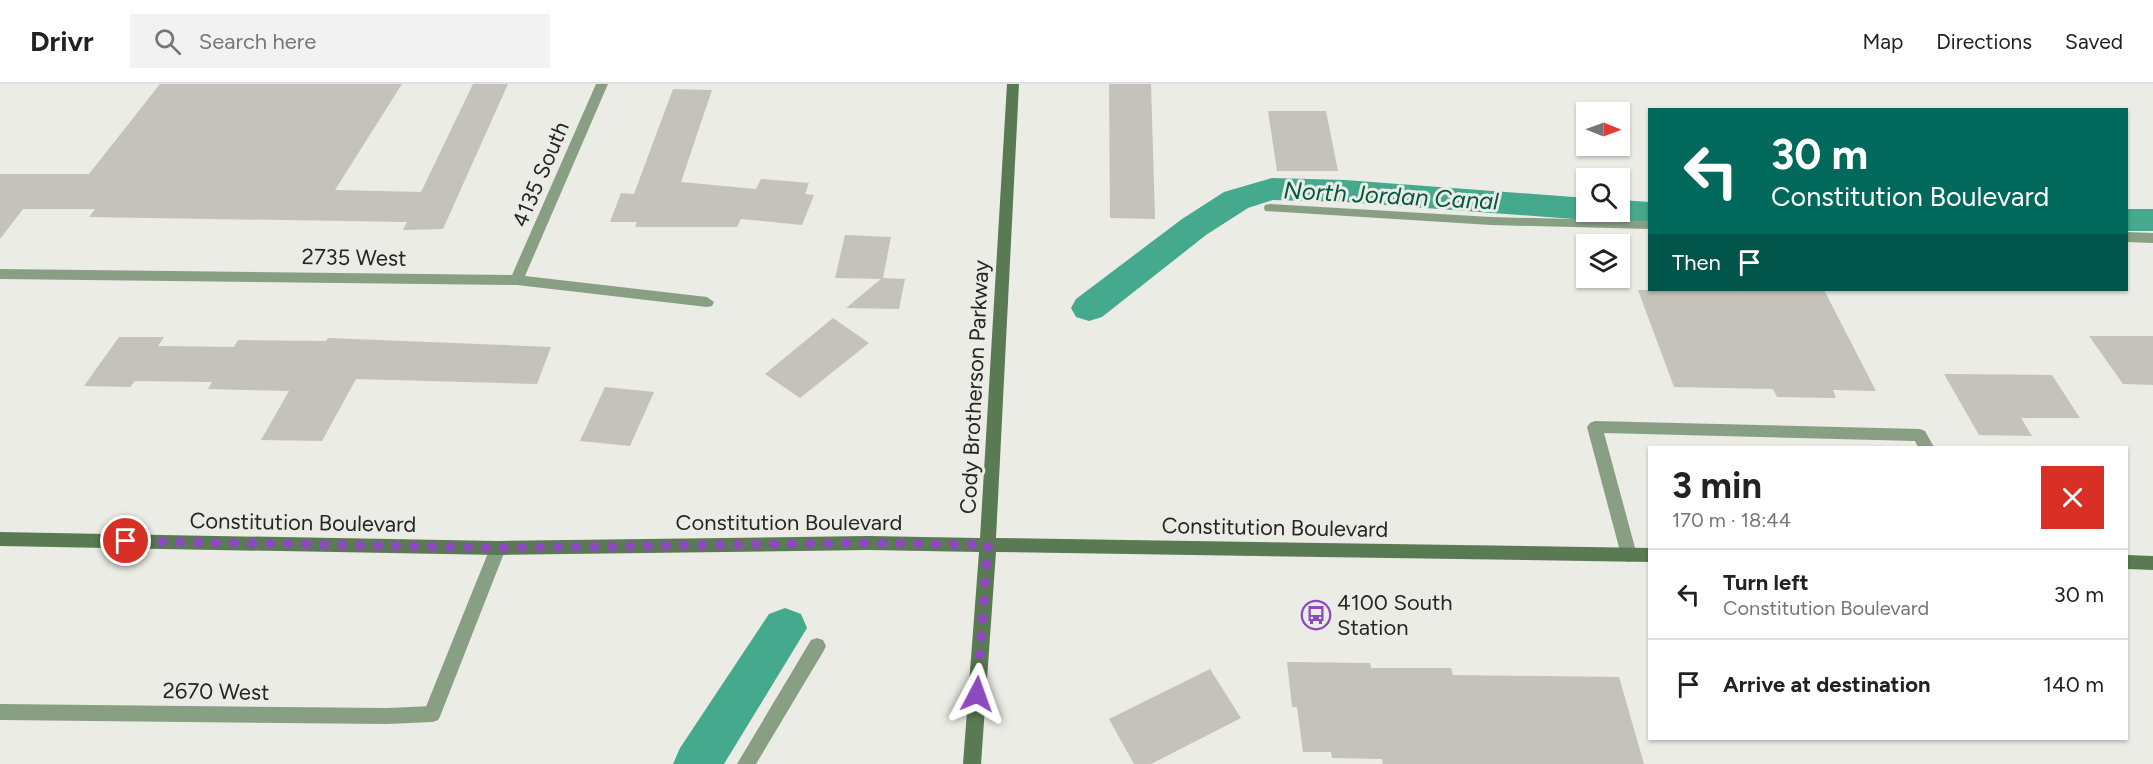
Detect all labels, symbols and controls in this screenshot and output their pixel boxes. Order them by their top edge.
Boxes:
search box [130,14,550,68]
text: Drivr [30,24,94,58]
icon: search [151,25,184,58]
text: Search here [199,28,316,55]
text: Map [1862,29,1903,54]
text: Directions [1936,29,2032,54]
text: Saved [2065,29,2123,54]
north arrow [1576,102,1630,156]
map controls [1576,102,1630,288]
street label: 4135 South [506,117,575,231]
text: 30 m [1771,129,1868,180]
icon: left [1672,132,1750,210]
button: search [1576,168,1630,222]
water label: North Jordan Canal [1283,175,1500,216]
text: Constitution Boulevard [1771,180,2049,213]
button: layers [1576,234,1630,288]
street label: 2735 West [301,243,407,272]
icon: arrive [1733,246,1766,279]
text: Then [1672,249,1721,276]
street label: Cody Brotherson Parkway [954,259,995,515]
text: 3 min [1672,464,1762,507]
button: close [2041,466,2104,529]
street label: Constitution Boulevard [189,507,417,538]
text: 170 m · 18:44 [1672,508,1791,532]
street label: Constitution Boulevard [676,509,902,536]
street label: Constitution Boulevard [1161,512,1389,543]
pin [100,515,151,566]
icon: arrive [109,524,142,557]
text: Turn left [1723,569,1809,596]
icon: left [1672,578,1705,611]
text: 30 m [2054,581,2104,608]
place label: 4100 South Station [1337,589,1453,641]
text: Constitution Boulevard [1723,596,1929,620]
bus stop icon: 4100 South Station [1300,599,1332,631]
position arrow [945,662,1009,726]
icon: arrive [1672,668,1705,701]
text: Arrive at destination [1723,671,1931,698]
text: 140 m [2043,671,2104,698]
street label: 2670 West [162,677,270,706]

